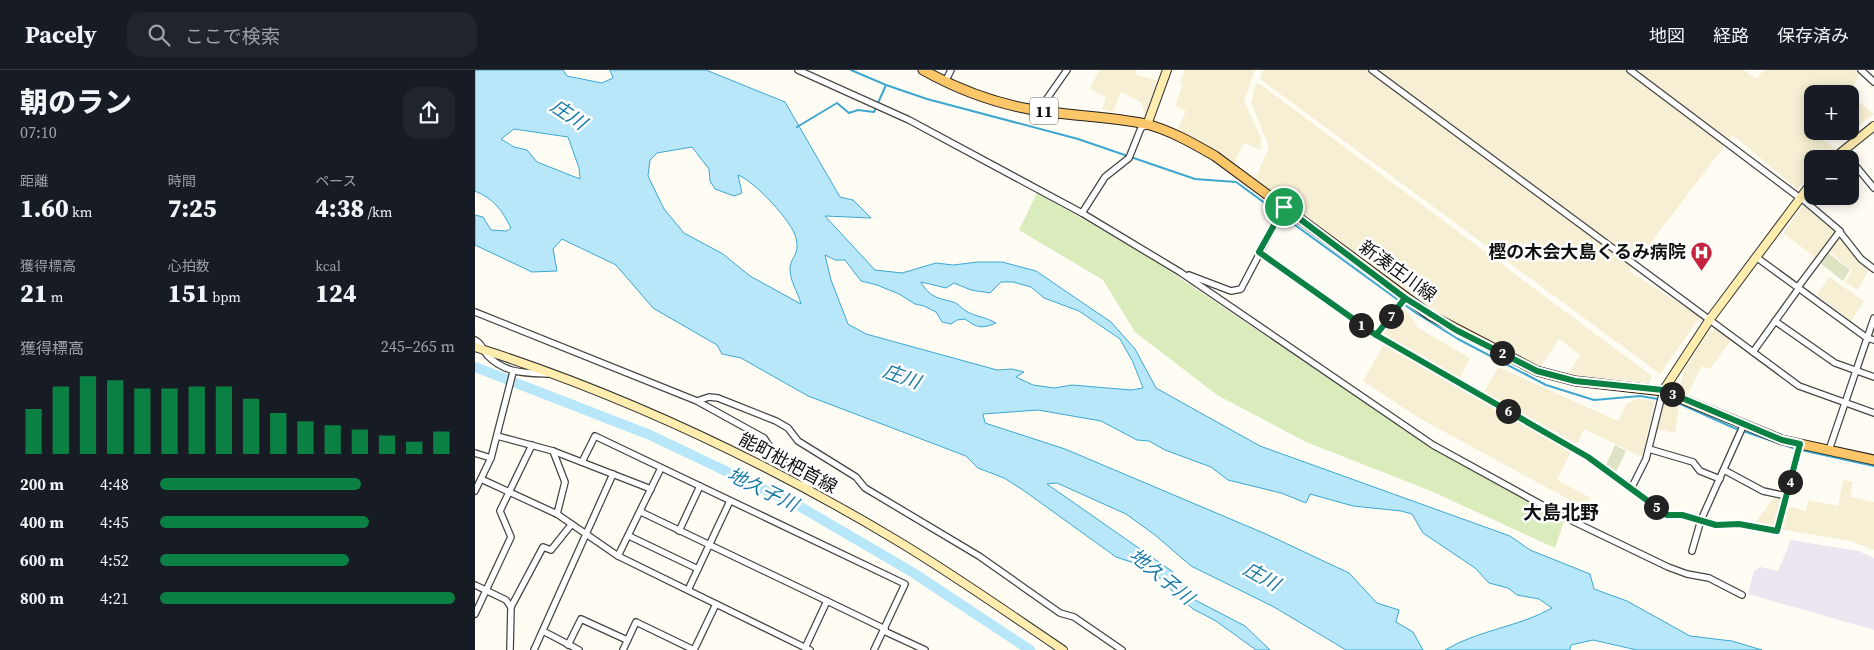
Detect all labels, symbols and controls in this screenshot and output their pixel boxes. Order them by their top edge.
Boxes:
search box [127,12,477,57]
text: Pacely [25,18,97,51]
icon: search [145,21,173,49]
text: ここで検索 [185,23,280,49]
text: 地図 [1649,23,1685,48]
text: 経路 [1713,23,1749,48]
text: 保存済み [1777,23,1849,48]
text: 朝のラン [20,83,132,121]
map controls [1804,85,1859,205]
button: + [1804,85,1859,140]
button: share [403,87,455,139]
water label: 庄川 [546,93,594,137]
road number: 11 [1030,97,1058,124]
text: 07:10 [20,121,57,143]
button: − [1804,150,1859,205]
text: 距離 [20,171,48,191]
text: 時間 [168,171,196,191]
text: ペース [315,171,357,191]
pin [1263,186,1305,228]
text: 1.60 [20,191,69,225]
text: 7:25 [168,191,216,225]
text: 4:38 [315,191,364,225]
icon: arrive [1270,193,1298,221]
text: km [69,202,92,222]
text: /km [364,202,392,222]
street label: 新湊庄川線 [1355,234,1442,307]
place label: 樫の木会大島くるみ病院 [1488,239,1686,264]
hospital icon: 樫の木会大島くるみ病院 [1690,240,1714,271]
text: 獲得標高 [20,256,76,276]
text: 心拍数 [168,256,210,276]
text: kcal [315,256,341,276]
text: 21 [20,276,48,310]
text: 151 [168,276,209,310]
text: 124 [315,276,357,310]
text: m [48,287,63,307]
text: bpm [209,287,241,307]
pin: 7 [1379,304,1403,328]
text: 7 [1388,306,1395,326]
pin: 1 [1349,312,1373,338]
text: 1 [1358,315,1365,335]
text: 245–265 m [381,335,455,357]
text: 獲得標高 [20,337,84,359]
pin: 2 [1489,340,1515,366]
text: 2 [1499,343,1506,363]
water label: 庄川 [880,357,926,395]
pin: 3 [1659,382,1685,406]
text: 3 [1669,384,1676,404]
pin: 6 [1495,398,1521,424]
text: 6 [1505,401,1512,421]
street label: 能町枇杷首線 [735,426,842,499]
water label: 地久子川 [723,461,805,518]
pin: 4 [1777,470,1803,494]
text: 4 [1787,472,1794,492]
text: 200 m [20,473,64,495]
text: 4:48 [100,473,129,495]
pin: 5 [1643,494,1669,520]
text: 5 [1653,497,1660,517]
district label: 大島北野 [1523,499,1599,525]
text: 400 m [20,511,64,533]
text: 4:45 [100,511,129,533]
water label: 地久子川 [1124,542,1201,611]
text: 600 m [20,549,64,571]
text: 4:52 [100,549,129,571]
water label: 庄川 [1239,555,1287,598]
text: 800 m [20,587,64,609]
text: 4:21 [100,587,129,609]

